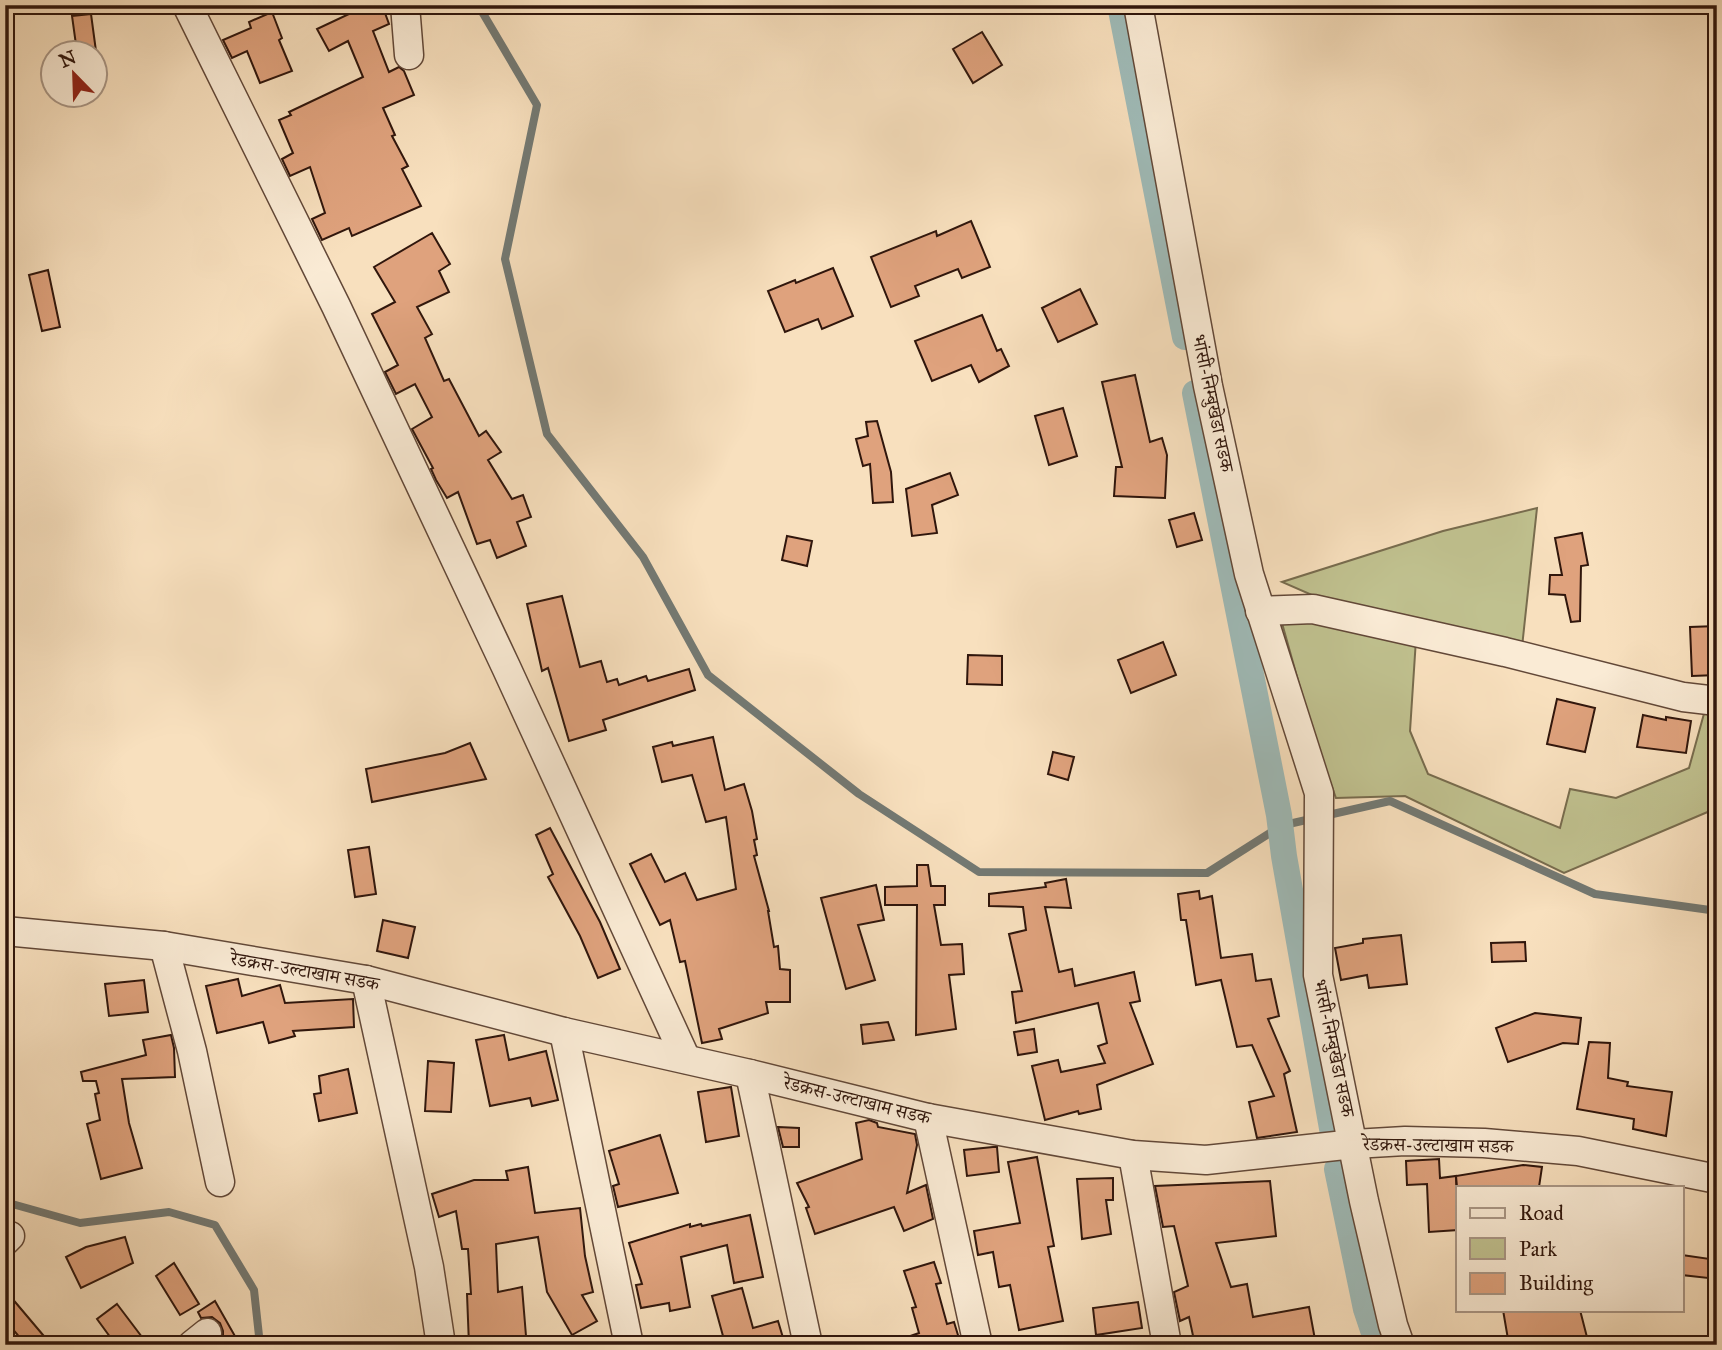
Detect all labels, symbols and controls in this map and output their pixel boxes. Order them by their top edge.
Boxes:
north arrow [38,38,108,108]
text: N [56,45,79,73]
street label: भांसी-निम्बुखेडा सडक [1186,332,1239,476]
street label: रेडक्रस-उल्टाखाम सडक [227,946,383,996]
street label: भांसी-निम्बुखेडा सडक [1307,977,1360,1121]
street label: रेडक्रस-उल्टाखाम सडक [779,1070,934,1130]
street label: रेडक्रस-उल्टाखाम सडक [1360,1132,1515,1158]
legend [1456,1186,1684,1312]
text: Road [1519,1200,1564,1226]
text: Park [1519,1236,1557,1262]
text: Building [1519,1270,1593,1296]

